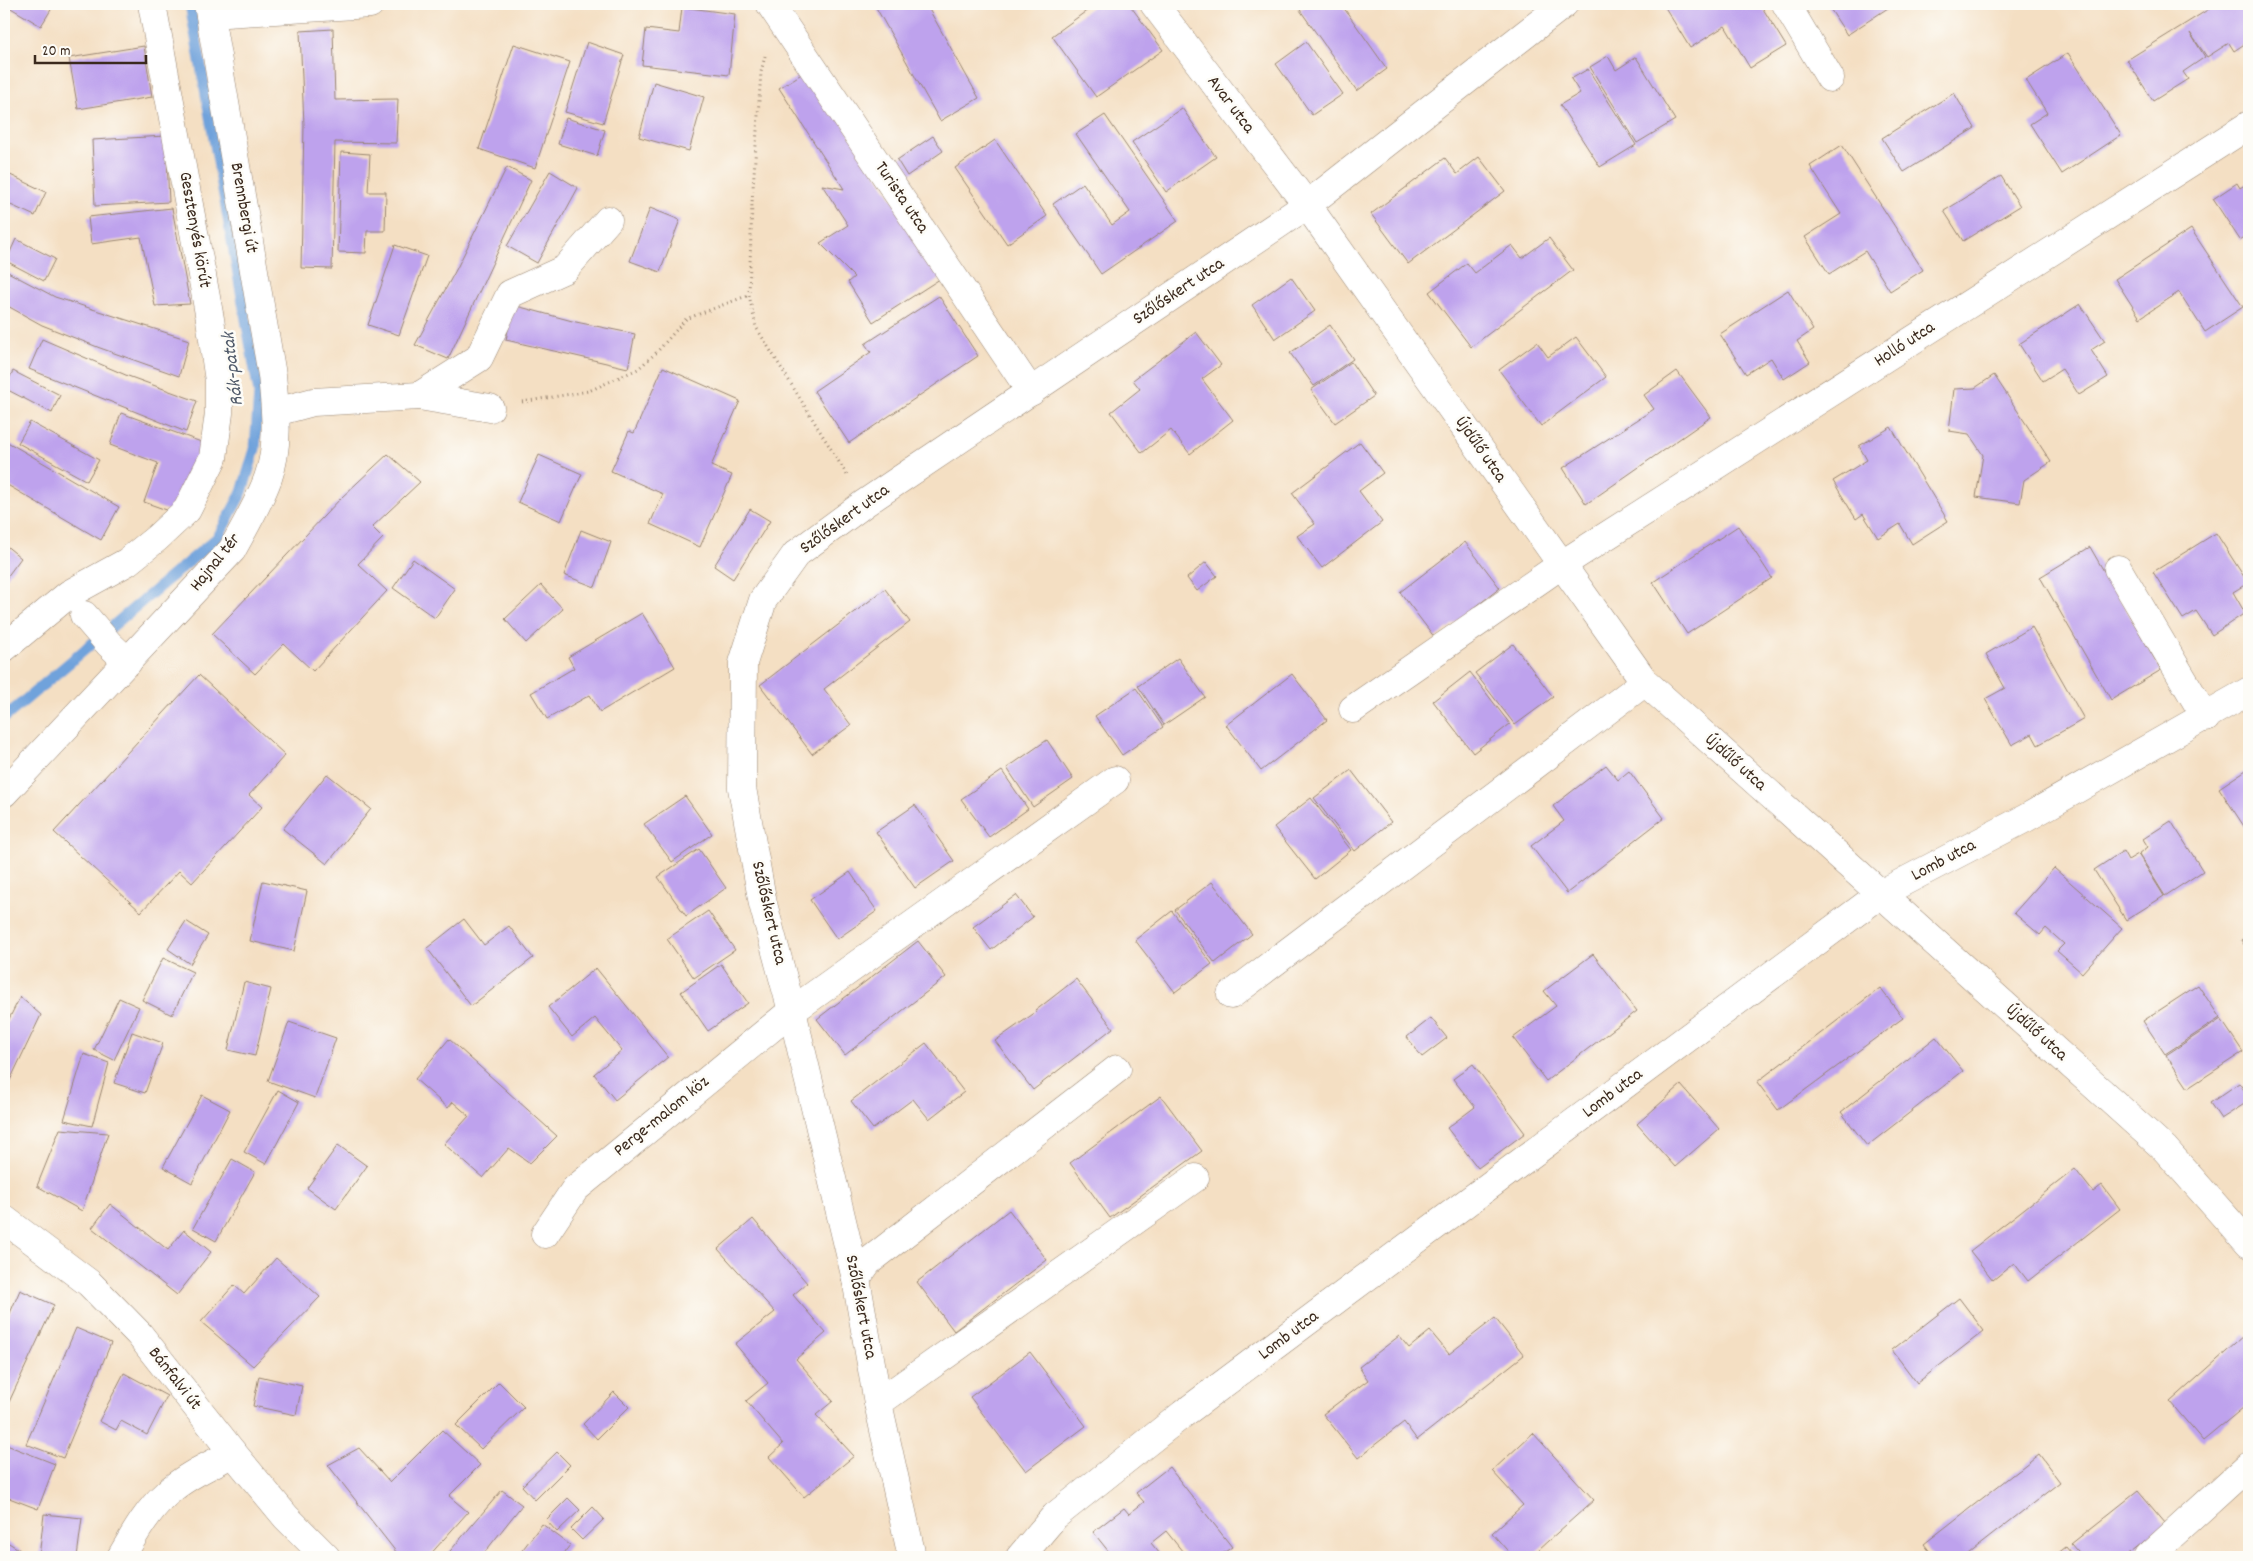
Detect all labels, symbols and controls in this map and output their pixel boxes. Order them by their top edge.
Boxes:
scale bar [35,32,146,64]
text: 20 m [42,41,70,63]
street label: Avar utca [1200,71,1260,140]
street label: Turista utca [868,157,935,239]
street label: Brennbergi út [223,161,263,256]
street label: Gesztenyés körút [171,170,217,290]
street label: Szőlőskert utca [1128,252,1230,332]
street label: Holló utca [1870,316,1941,374]
water label: Rák-patak [216,328,252,408]
street label: Újdűlő utca [1448,412,1512,489]
street label: Szőlőskert utca [795,479,895,561]
street label: Hajnal tér [185,528,248,598]
street label: Újdűlő utca [1699,728,1772,798]
street label: Lomb utca [1907,833,1981,888]
street label: Szőlőskert utca [744,859,792,968]
street label: Újdűlő utca [2000,998,2073,1068]
street label: Lomb utca [1578,1063,1649,1125]
street label: Perge-malom köz [609,1071,715,1163]
street label: Szőlőskert utca [838,1253,882,1362]
street label: Lomb utca [1254,1305,1325,1367]
street label: Bánfalvi út [141,1342,207,1416]

